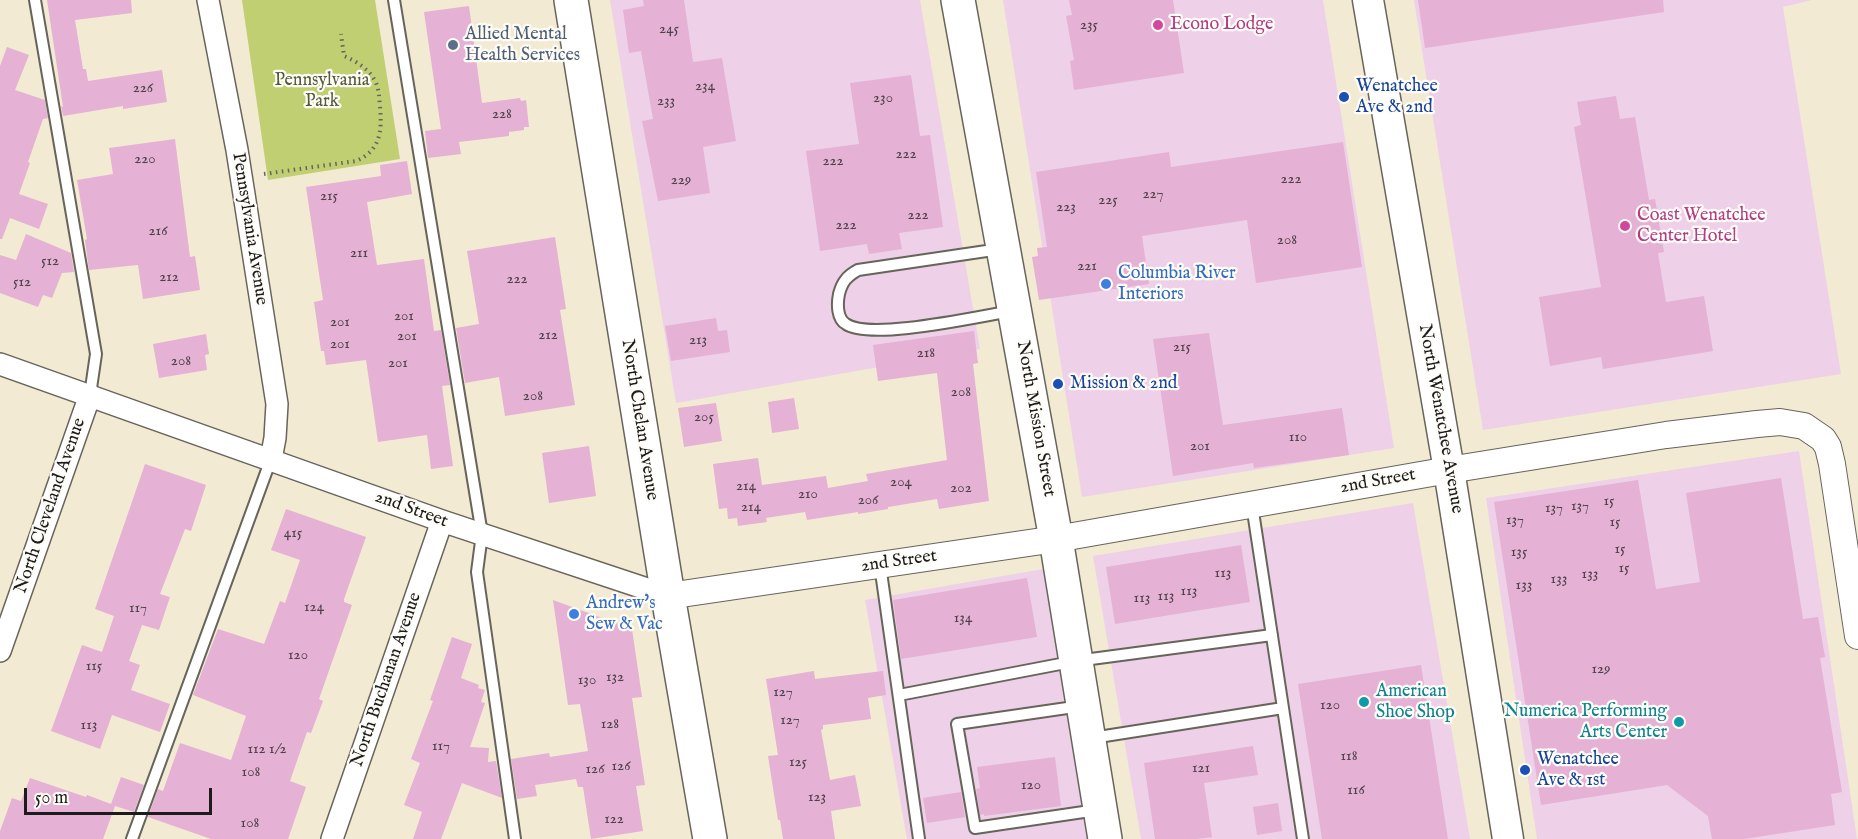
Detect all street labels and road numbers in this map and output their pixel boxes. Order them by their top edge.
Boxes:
street label: Pennsylvania Avenue [226,151,272,307]
street label: North Wenatchee Avenue [1413,323,1467,515]
street label: North Chelan Avenue [616,338,662,502]
street label: North Mission Street [1011,339,1059,499]
street label: North Cleveland Avenue [11,416,91,596]
street label: 2nd Street [1339,465,1417,499]
street label: 2nd Street [371,487,451,533]
street label: 2nd Street [860,546,938,578]
street label: North Buchanan Avenue [347,590,427,770]

